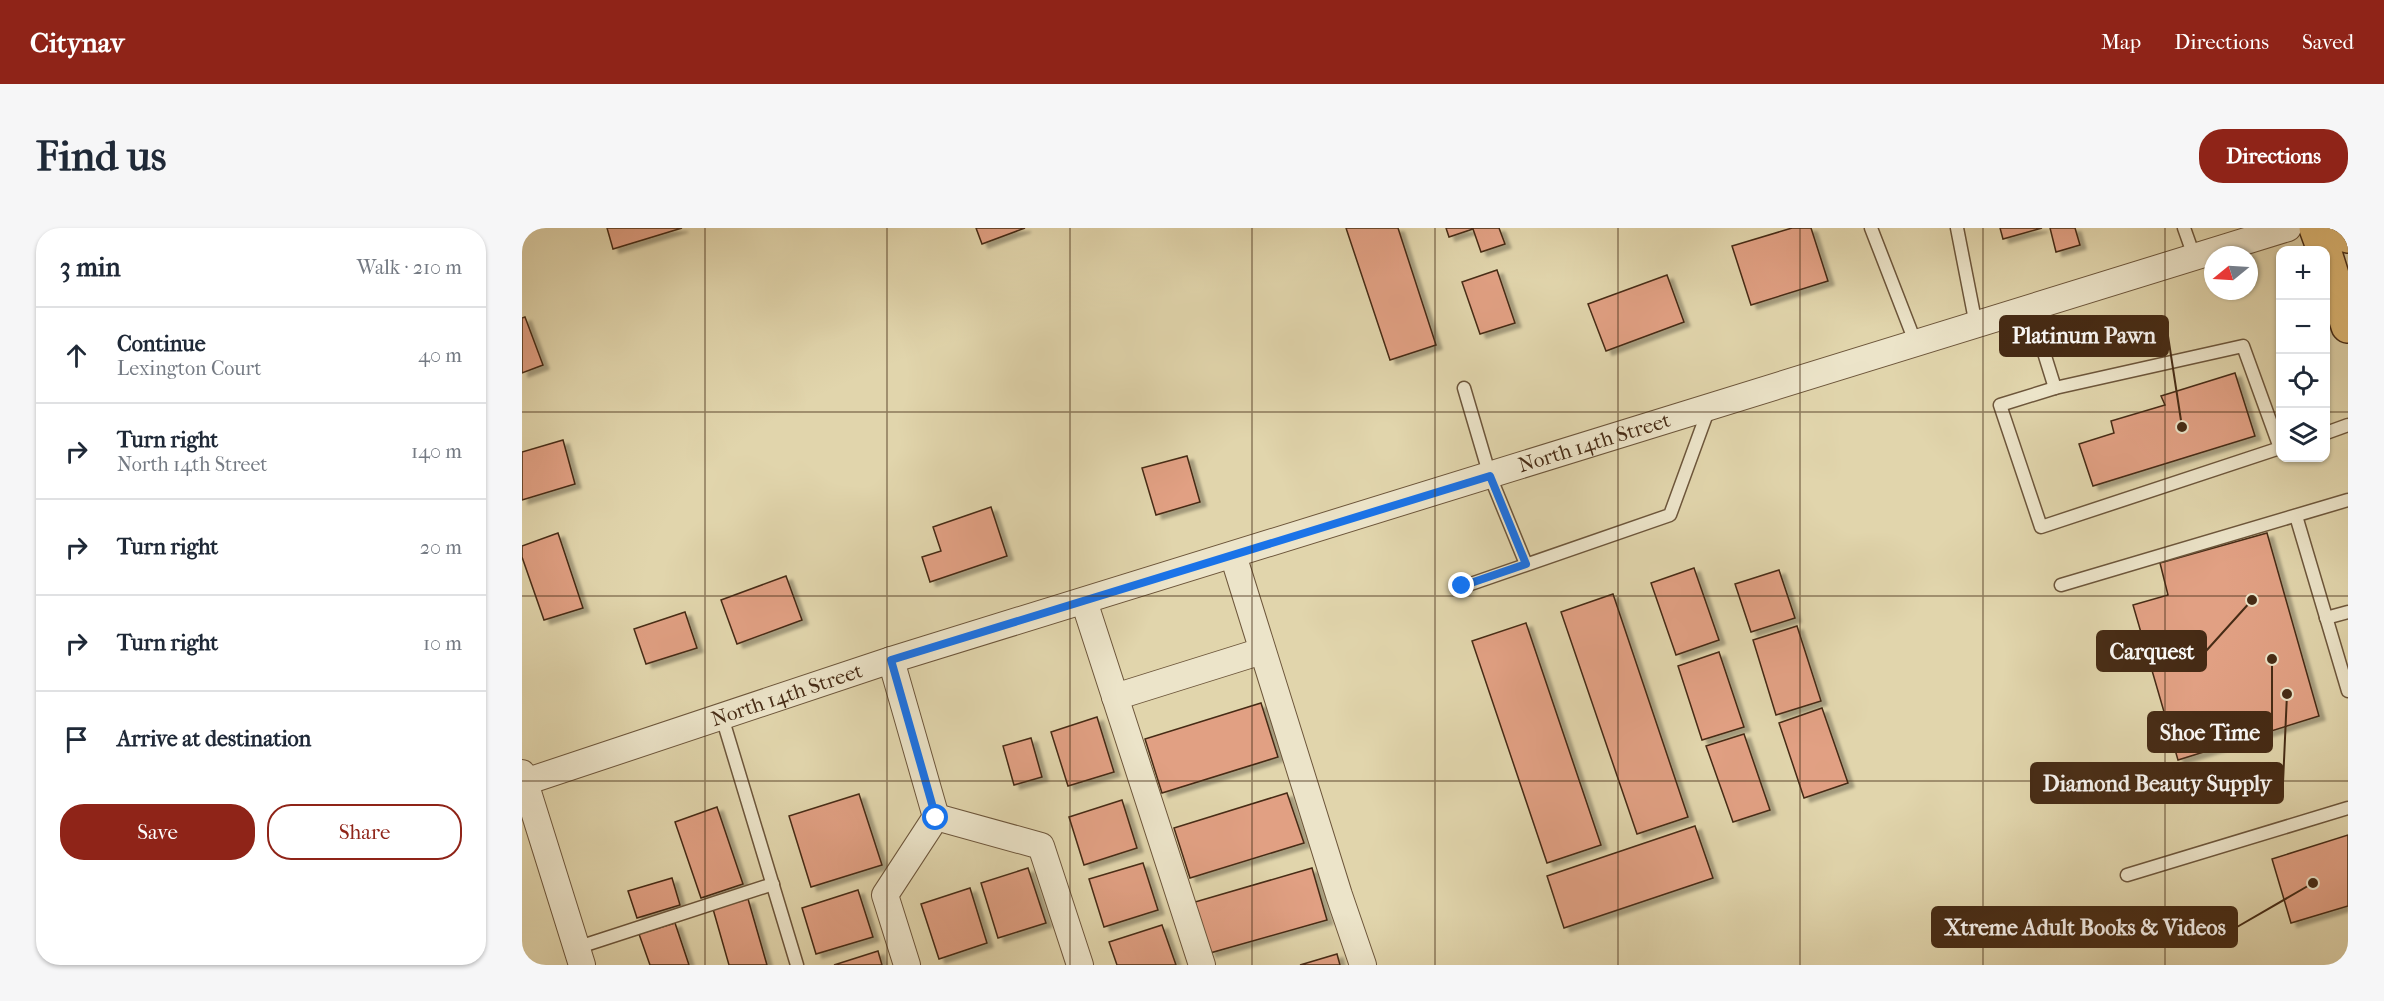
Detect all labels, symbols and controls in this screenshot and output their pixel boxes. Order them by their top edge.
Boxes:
text: Citynav [30,26,124,59]
text: Map [2101,30,2141,54]
text: Directions [2174,30,2269,54]
text: Saved [2302,30,2354,54]
button: Directions [2199,129,2348,183]
text: Find us [36,132,166,181]
north arrow [2204,246,2258,300]
map controls [2276,246,2330,462]
button: + [2276,246,2330,300]
text: 3 min [60,252,121,283]
text: Walk · 210 m [357,256,462,279]
button: − [2276,300,2330,354]
callout: Platinum Pawn [2000,316,2168,356]
text: Platinum Pawn [2012,323,2156,349]
text: Continue [117,331,206,357]
icon: ahead [60,339,93,372]
text: 40 m [418,344,462,367]
button: locate [2276,354,2330,408]
text: Lexington Court [117,357,261,380]
street label: North 14th Street [1515,408,1674,477]
button: layers [2276,408,2330,462]
text: Turn right [117,427,218,453]
icon: right [60,435,93,468]
text: 140 m [411,440,462,463]
text: North 14th Street [117,453,267,476]
icon: right [60,531,93,564]
text: Turn right [117,534,218,560]
text: 20 m [420,536,462,559]
route end [1448,572,1474,598]
icon: right [60,627,93,660]
text: Turn right [117,630,218,656]
callout: Carquest [2097,631,2206,671]
text: 10 m [423,632,462,655]
text: Carquest [2110,639,2196,665]
street label: North 14th Street [708,658,866,731]
callout: Shoe Time [2148,712,2272,752]
text: Shoe Time [2160,720,2260,746]
icon: arrive [60,723,93,756]
text: Arrive at destination [117,726,311,752]
callout: Diamond Beauty Supply [2031,763,2283,803]
text: Diamond Beauty Supply [2043,771,2273,797]
button: Save [60,804,255,860]
button: Share [267,804,462,860]
route start [922,804,948,830]
callout: Xtreme Adult Books & Videos [1932,907,2237,947]
text: Xtreme Adult Books & Videos [1943,915,2226,941]

